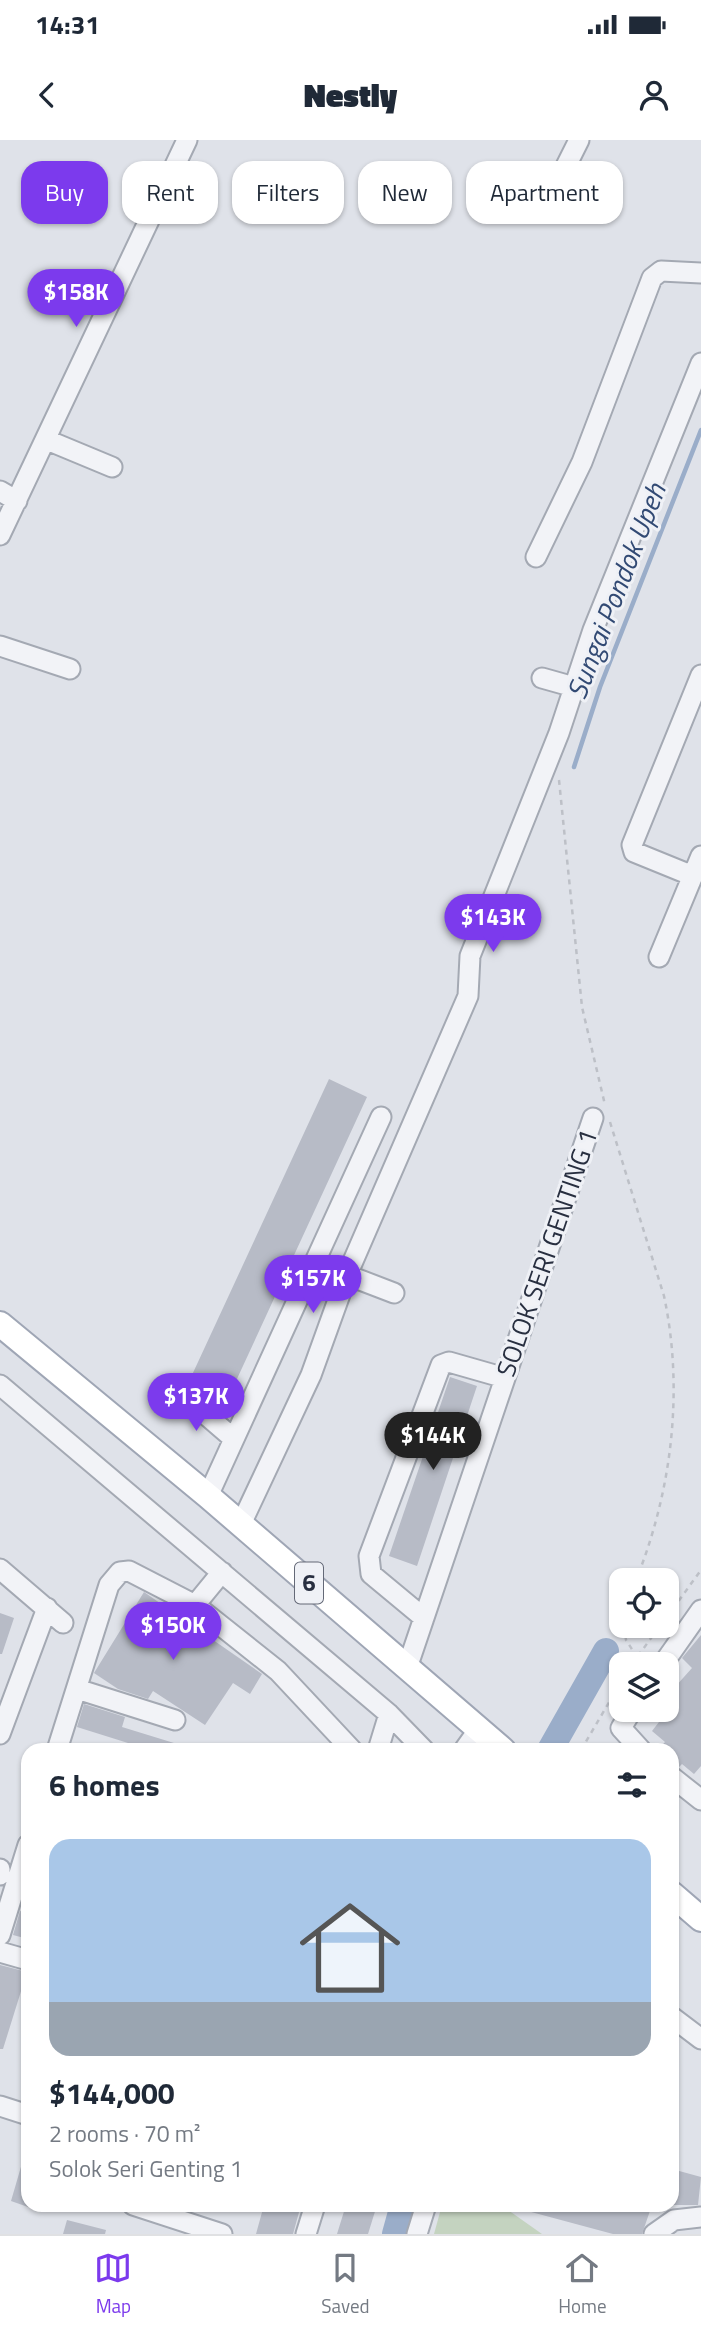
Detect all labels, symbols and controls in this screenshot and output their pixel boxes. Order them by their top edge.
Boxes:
text: 14:31 [35,5,100,44]
text: Nestly [304,71,397,119]
icon: back [28,76,66,114]
icon: person [635,76,673,114]
chip: Buy [21,161,108,224]
chip: Rent [122,161,218,224]
chip: Filters [232,161,344,224]
chip: New [358,161,452,224]
chip: Apartment [466,161,623,224]
pin: $158K [27,270,125,329]
text: $158K [43,274,109,309]
water label: Sungai Pondok Upeh [555,476,677,705]
pin: $143K [444,894,542,954]
text: $143K [460,899,526,934]
street label: SOLOK SERI GENTING 1 [486,1124,607,1382]
pin: $157K [264,1256,362,1315]
text: $157K [280,1260,346,1295]
pin: $137K [147,1374,245,1433]
text: $137K [163,1378,229,1413]
pin: $144K [384,1412,482,1472]
text: $144K [400,1417,466,1452]
road number: 6 [295,1562,323,1604]
map controls [609,1568,679,1722]
button: locate [609,1568,679,1638]
pin: $150K [124,1602,222,1662]
text: $150K [140,1607,206,1642]
button: layers [609,1652,679,1722]
text: 6 homes [49,1762,160,1808]
icon: filters [613,1766,651,1804]
icon: home [287,1885,413,2011]
text: $144,000 [49,2070,175,2116]
text: 2 rooms · 70 m² [49,2116,200,2151]
text: Solok Seri Genting 1 [49,2151,243,2186]
tab: Map [94,2249,132,2320]
tab: Saved [321,2249,370,2320]
tab: Home [558,2249,607,2320]

